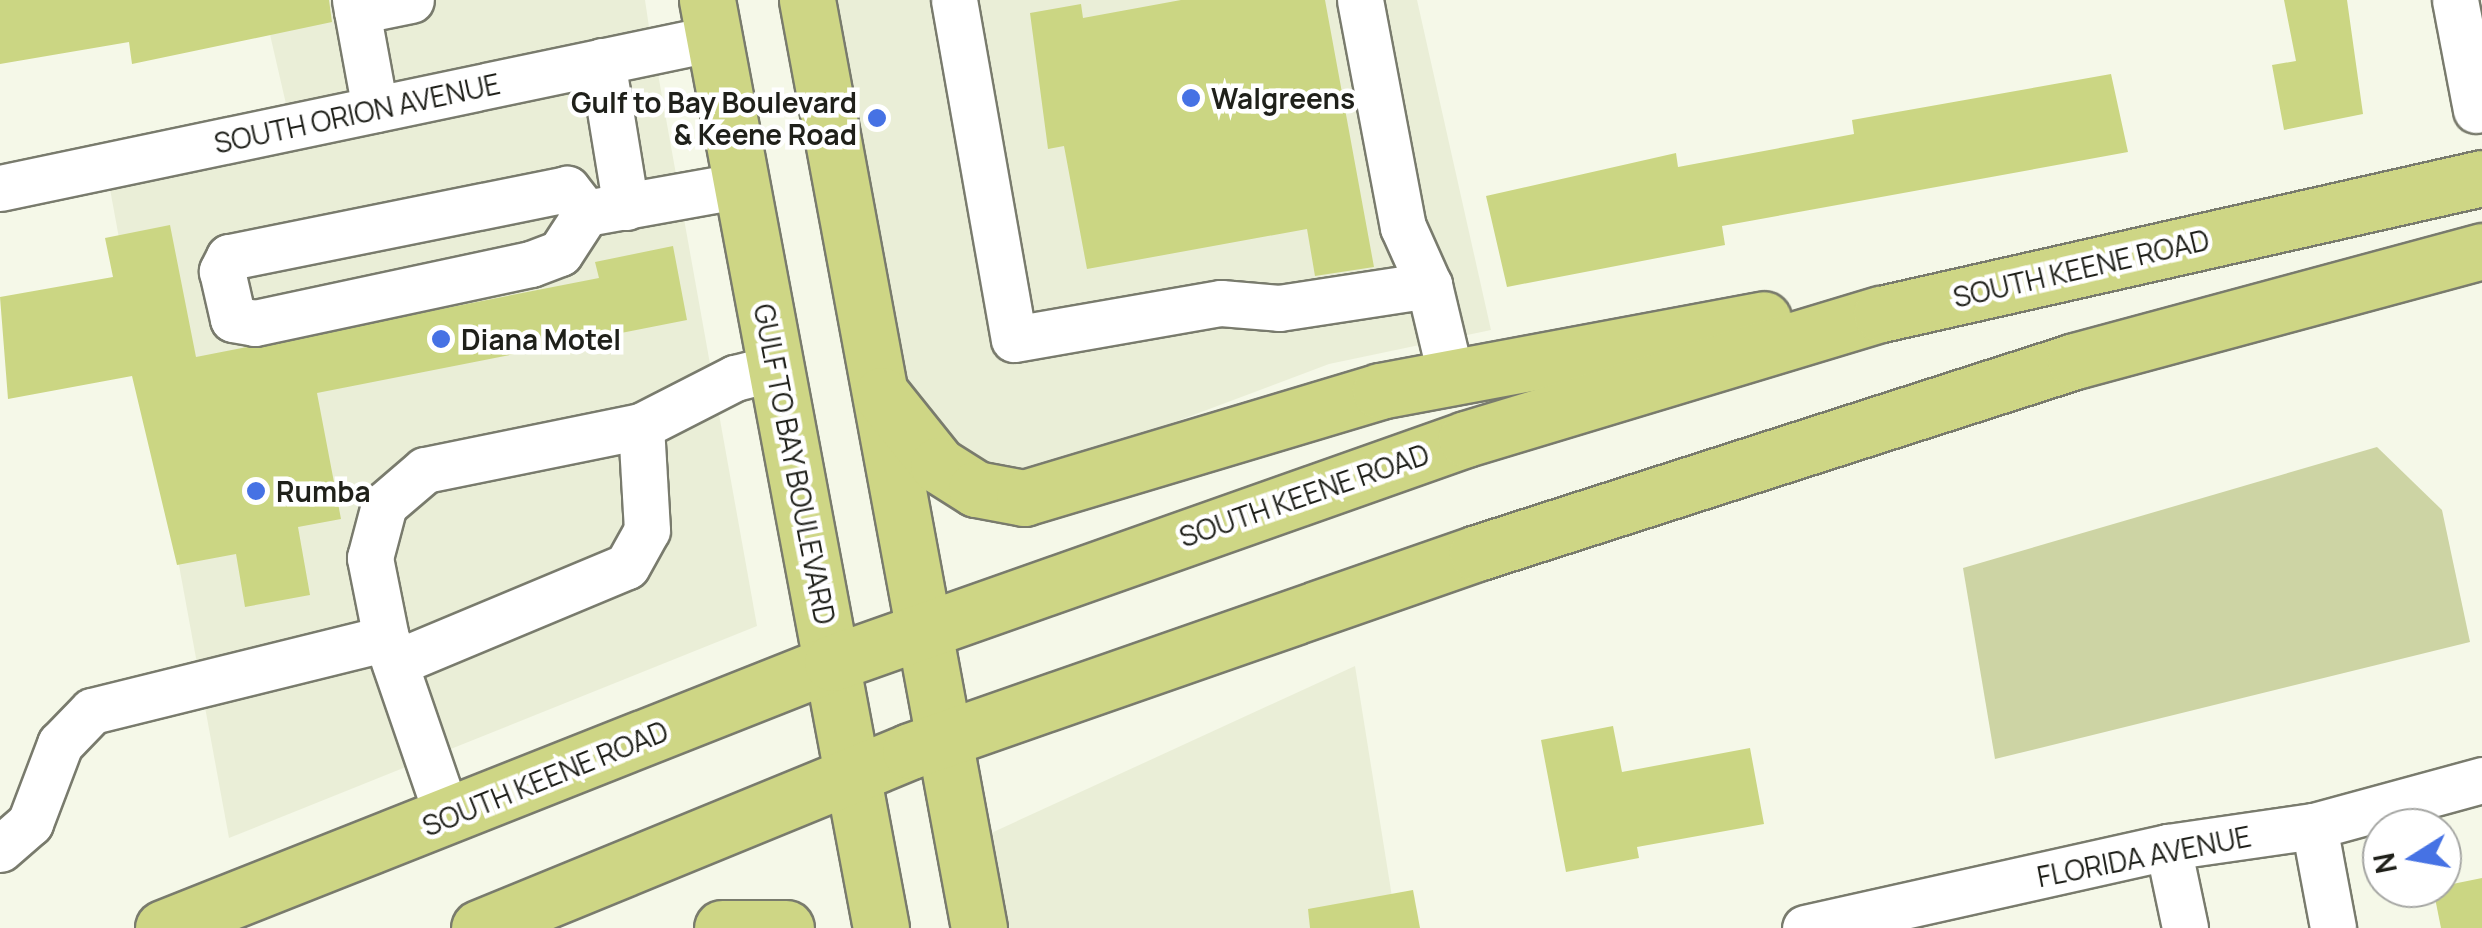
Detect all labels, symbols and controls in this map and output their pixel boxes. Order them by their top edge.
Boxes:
street label: SOUTH ORION AVENUE [211,66,503,160]
place label: Walgreens [1211,81,1355,115]
place label: Gulf to Bay Boulevard & Keene Road [571,85,857,151]
marker: Walgreens [1180,87,1202,109]
marker: Gulf to Bay Boulevard & Keene Road [866,107,888,129]
street label: SOUTH KEENE ROAD [1950,222,2212,314]
street label: GULF TO BAY BOULEVARD [747,300,843,628]
place label: Diana Motel [461,322,621,356]
marker: Diana Motel [430,328,452,350]
street label: SOUTH KEENE ROAD [1175,436,1433,554]
place label: Rumba [276,474,371,508]
marker: Rumba [245,480,267,502]
street label: SOUTH KEENE ROAD [417,713,673,843]
north arrow [2362,808,2462,908]
street label: FLORIDA AVENUE [2034,819,2254,893]
text: N [2364,850,2405,877]

